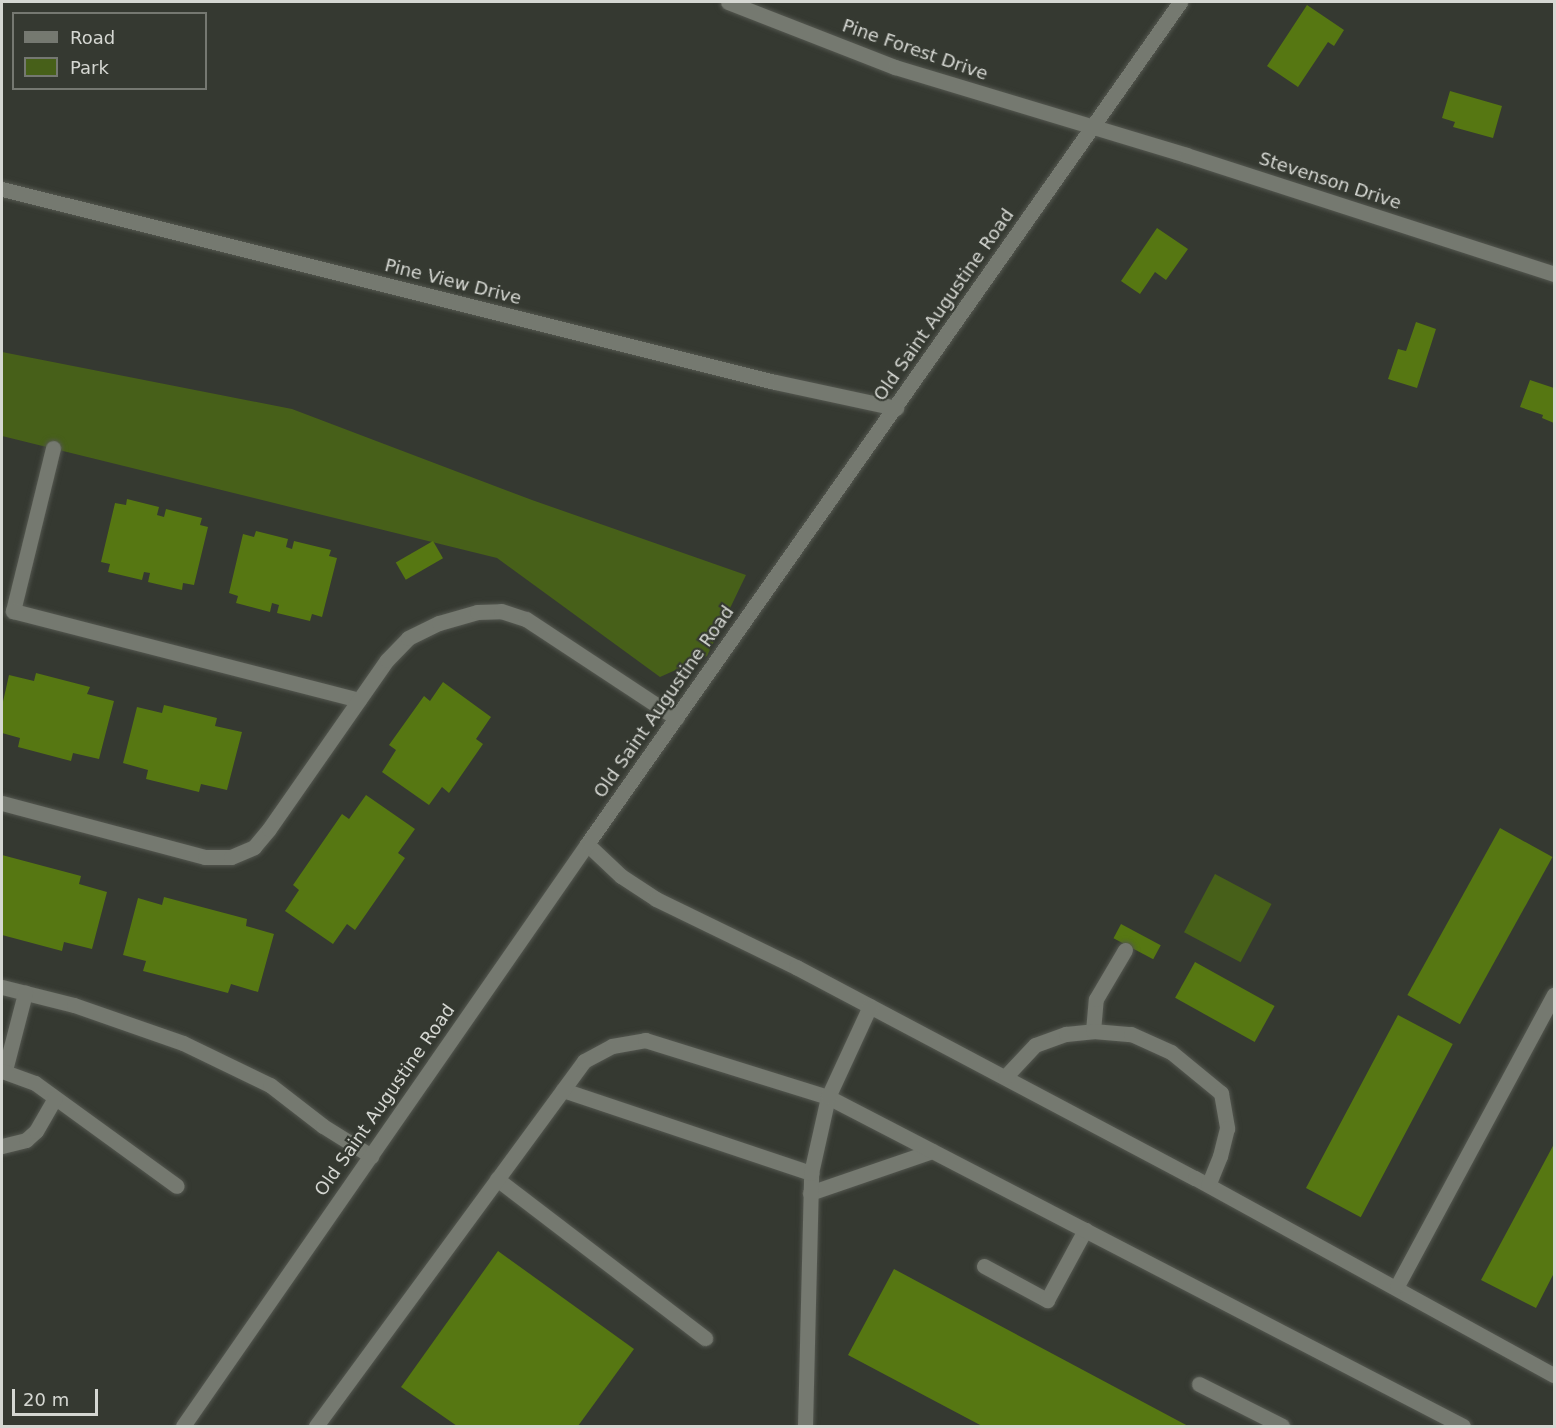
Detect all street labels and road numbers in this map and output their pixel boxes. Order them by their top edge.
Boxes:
street label: Pine Forest Drive [839,15,991,85]
street label: Stevenson Drive [1256,148,1404,214]
street label: Old Saint Augustine Road [869,205,1019,405]
street label: Pine View Drive [382,255,524,309]
street label: Old Saint Augustine Road [589,602,739,802]
street label: Old Saint Augustine Road [310,1000,460,1200]

